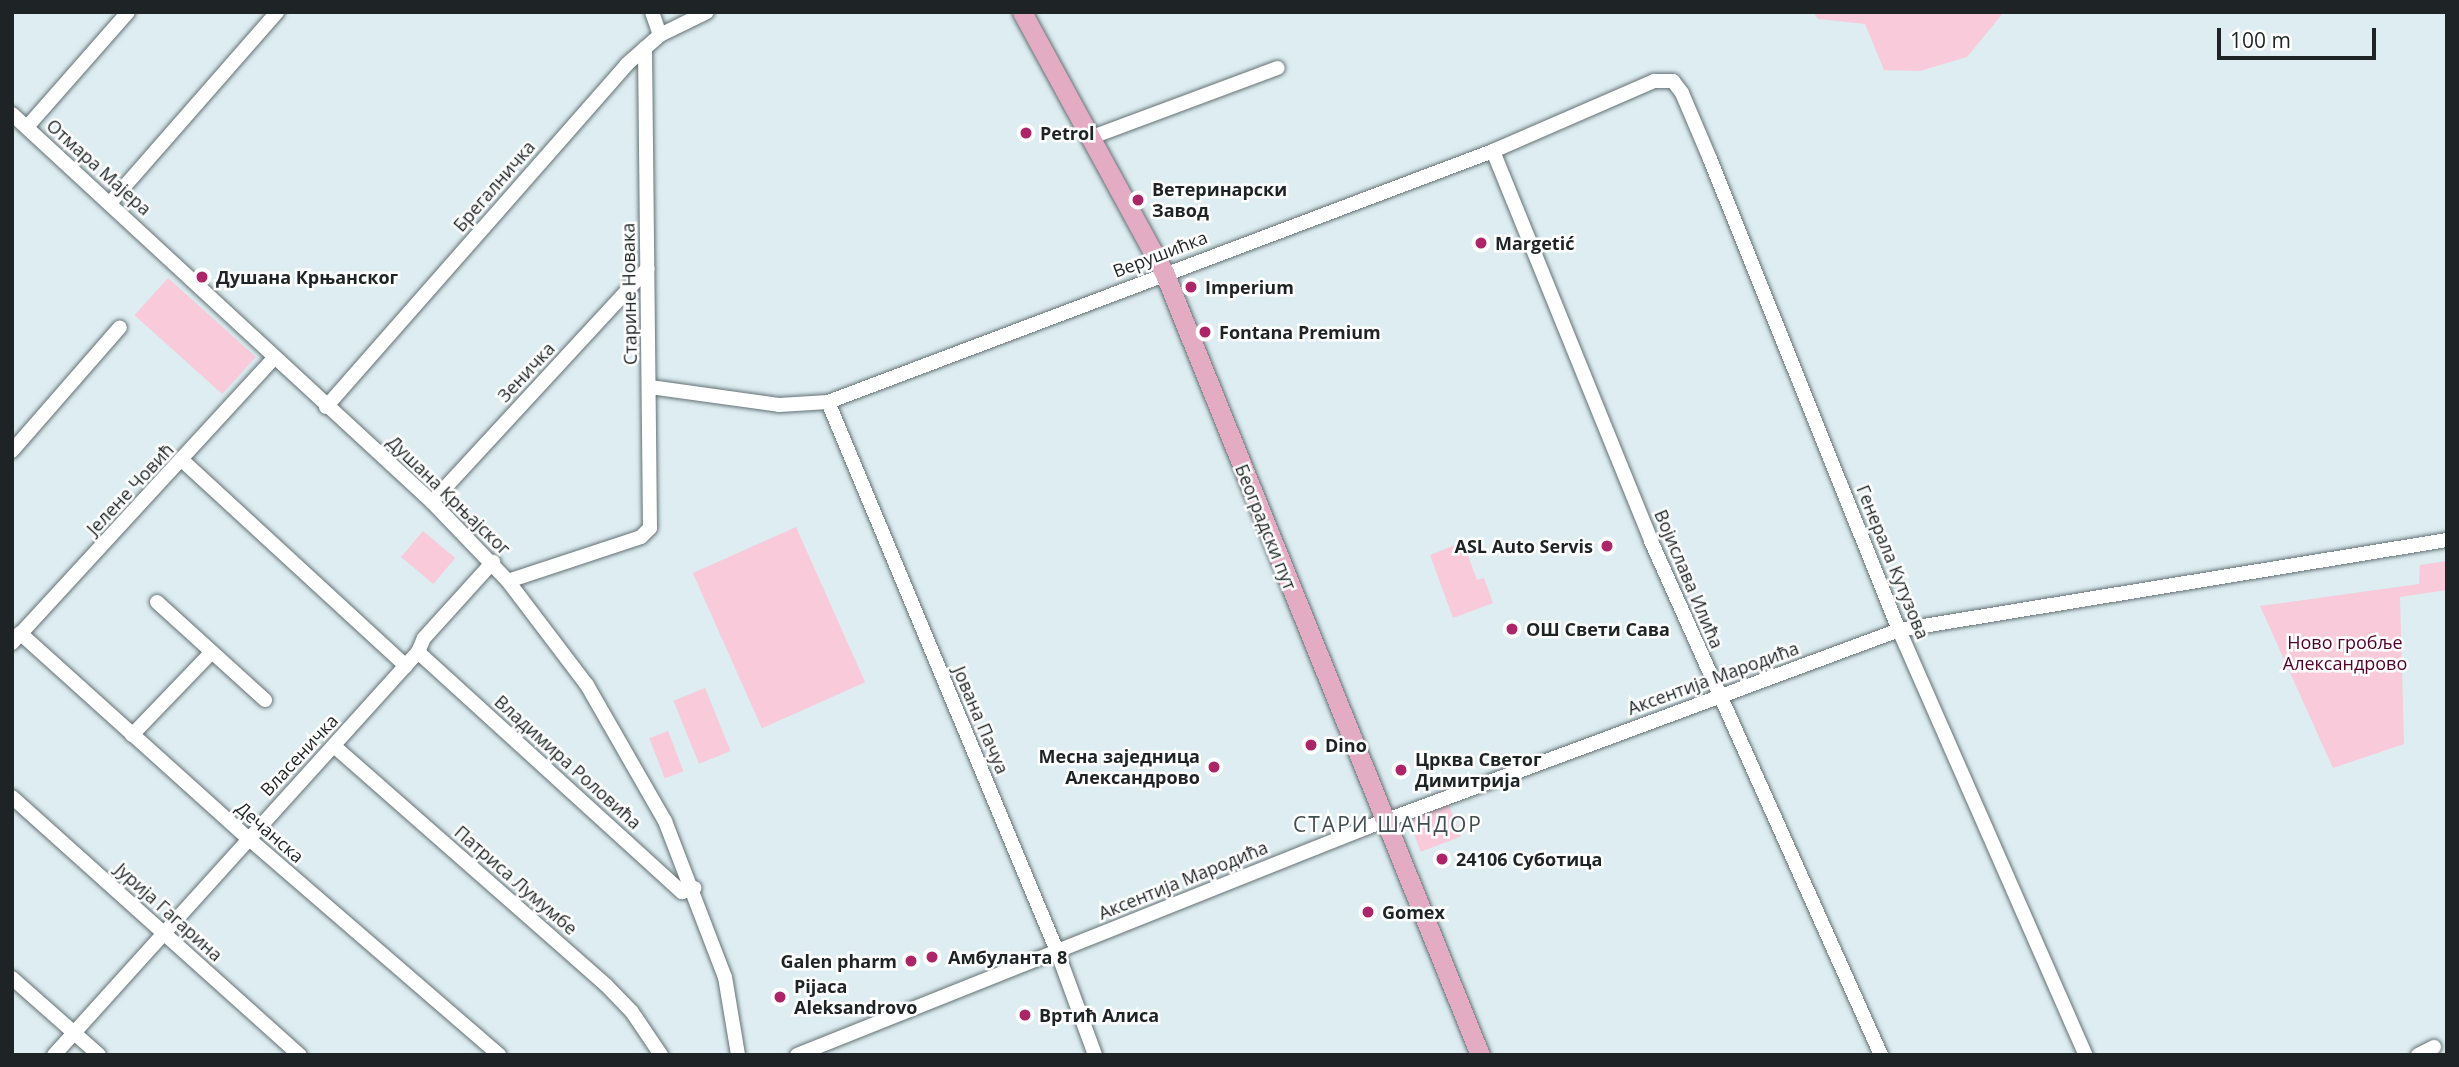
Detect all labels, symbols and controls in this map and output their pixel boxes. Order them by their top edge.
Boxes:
scale bar [2221,14,2380,58]
text: 100 m [2230,26,2291,54]
street label: Отмара Мајера [42,114,156,220]
place label: Petrol [1040,122,1095,144]
marker: Petrol [1018,125,1034,141]
street label: Брегалничка [449,136,539,236]
place label: Ветеринарски Завод [1152,179,1287,222]
marker: Ветеринарски Завод [1130,192,1146,208]
street label: Старине Новака [617,223,641,365]
street label: Верушићка [1110,226,1210,282]
place label: Margetić [1495,232,1574,254]
marker: Margetić [1473,235,1489,251]
place label: Душана Крњанског [216,266,398,288]
marker: Душана Крњанског [194,269,210,285]
place label: Imperium [1205,276,1294,298]
marker: Imperium [1183,279,1199,295]
place label: Fontana Premium [1219,321,1381,343]
marker: Fontana Premium [1197,324,1213,340]
street label: Зеничка [493,338,559,406]
street label: Душана Крњајског [383,431,515,559]
street label: Јелене Човић [82,439,178,539]
street label: Београдски пут [1231,461,1301,593]
street label: Генерала Кутузова [1852,482,1934,642]
street label: Војислава Илића [1650,506,1728,652]
place label: ASL Auto Servis [1455,535,1593,557]
marker: ASL Auto Servis [1599,538,1615,554]
place label: ОШ Свети Сава [1526,618,1670,640]
marker: ОШ Свети Сава [1504,621,1520,637]
park label: Ново гробље Александрово [2283,632,2407,674]
street label: Аксентија Мародића [1624,637,1802,719]
street label: Јована Пачуа [949,663,1013,777]
street label: Владимира Роловића [490,691,646,833]
street label: Власеничка [256,710,342,800]
place label: Dino [1325,734,1367,756]
marker: Dino [1303,737,1319,753]
place label: Месна заједница Александрово [1039,746,1200,788]
place label: Црква Светог Димитрија [1415,749,1542,792]
marker: Месна заједница Александрово [1206,759,1222,775]
marker: Црква Светог Димитрија [1393,762,1409,778]
street label: Дечанска [232,797,308,867]
district label: СТАРИ ШАНДОР [1295,811,1481,837]
street label: Патриса Лумумбе [450,821,582,939]
street label: Аксентија Мародића [1095,836,1271,924]
place label: 24106 Суботица [1456,848,1602,870]
marker: 24106 Суботица [1434,851,1450,867]
street label: Јурија Гагарина [111,858,227,966]
place label: Gomex [1382,901,1445,923]
marker: Gomex [1360,904,1376,920]
place label: Амбуланта 8 [948,946,1067,968]
marker: Амбуланта 8 [922,947,942,967]
place label: Galen pharm [781,950,897,972]
marker: Galen pharm [903,953,919,969]
place label: Pijaca Aleksandrovo [794,976,917,1018]
marker: Pijaca Aleksandrovo [772,989,788,1005]
place label: Вртић Алиса [1039,1004,1159,1026]
marker: Вртић Алиса [1017,1007,1033,1023]

